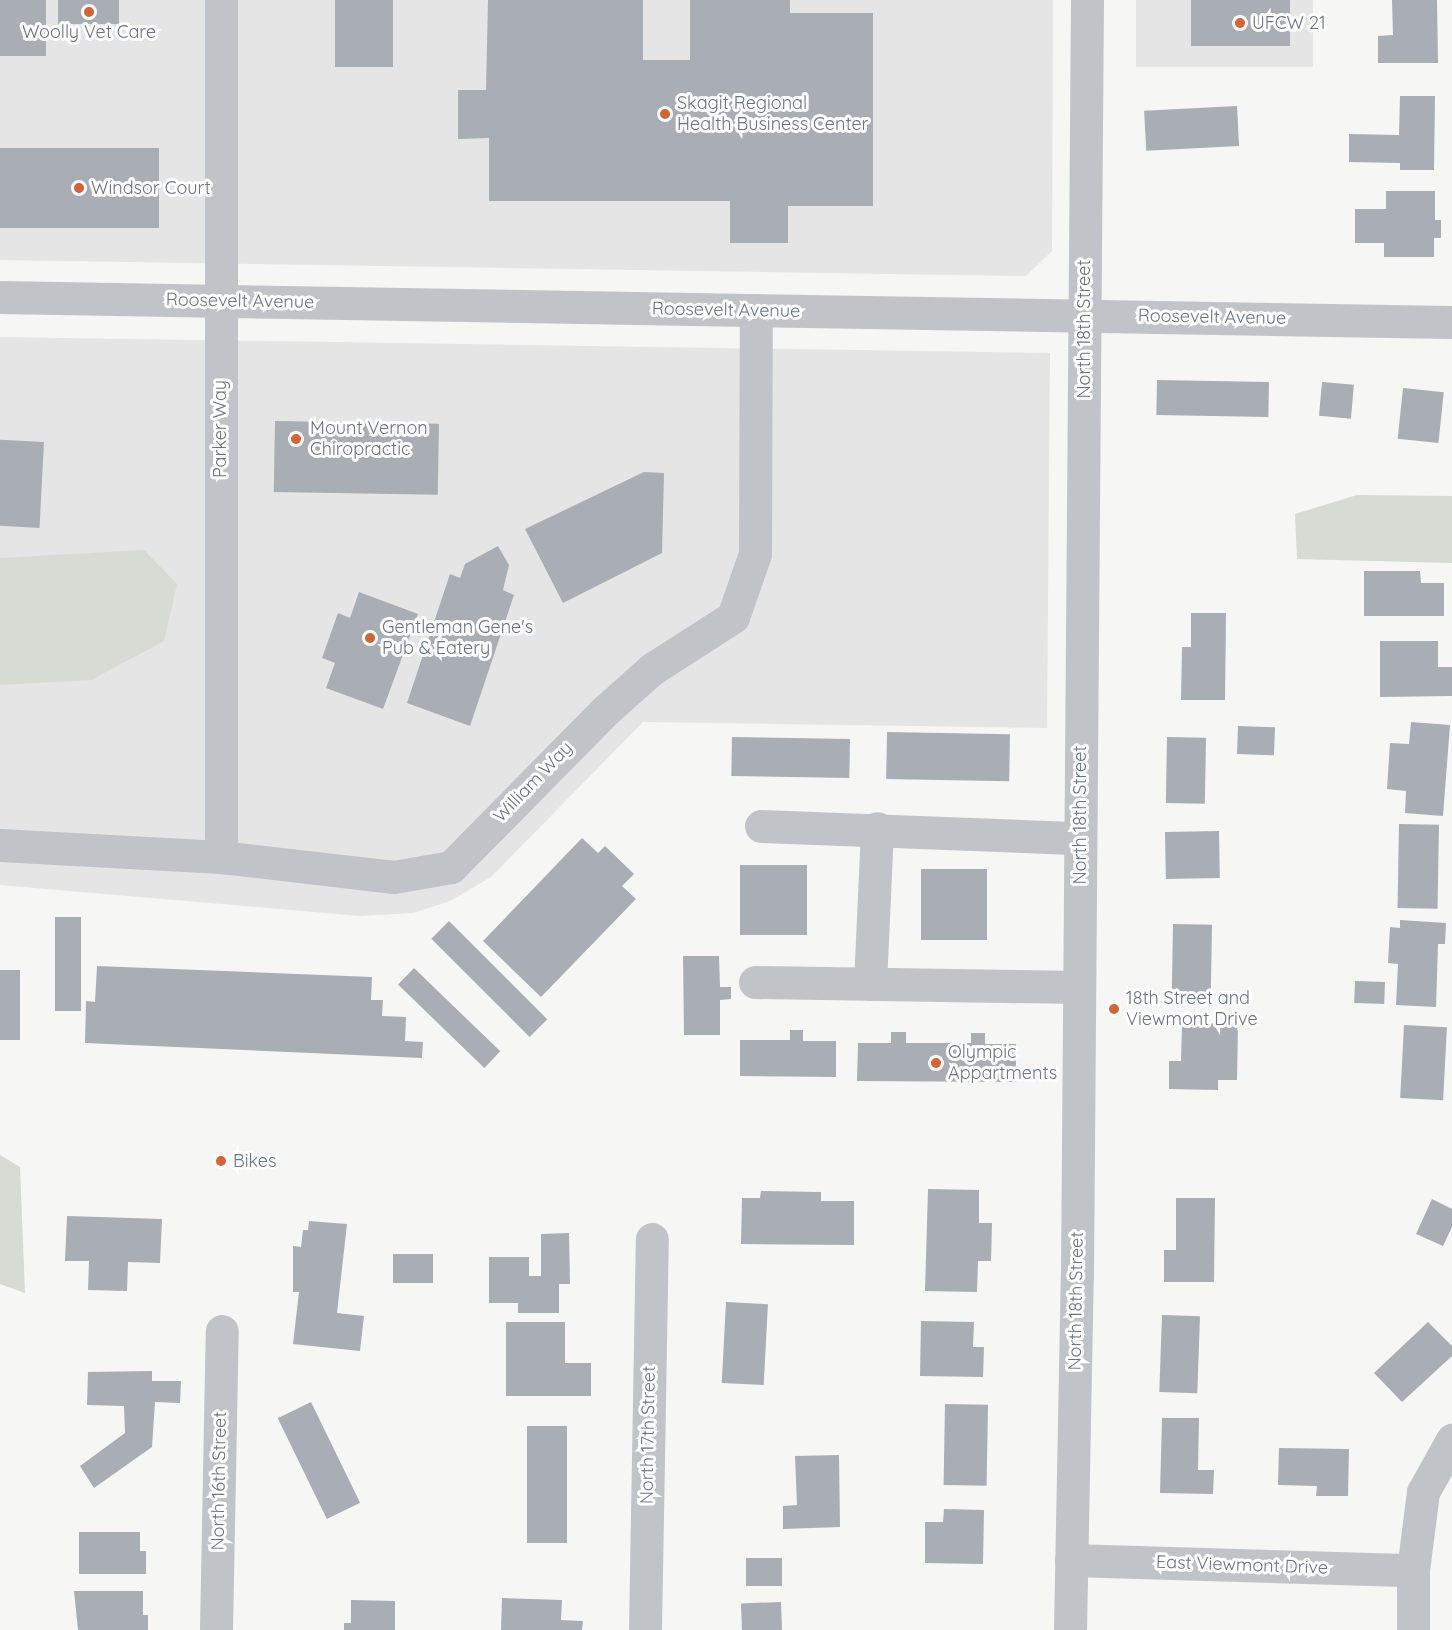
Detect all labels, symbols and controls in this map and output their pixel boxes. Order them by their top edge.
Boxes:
marker: Woolly Vet Care [82,5,96,19]
place label: UFCW 21 [1252,12,1326,34]
marker: UFCW 21 [1233,16,1247,30]
place label: Woolly Vet Care [22,21,156,43]
place label: Skagit Regional Health Business Center [677,93,869,136]
marker: Skagit Regional Health Business Center [658,107,672,121]
place label: Windsor Court [91,177,211,199]
marker: Windsor Court [72,181,86,195]
street label: North 18th Street [1073,260,1095,398]
street label: Roosevelt Avenue [166,289,314,313]
street label: Roosevelt Avenue [652,298,800,322]
street label: Roosevelt Avenue [1138,305,1286,329]
street label: Parker Way [209,380,231,478]
place label: Mount Vernon Chiropractic [310,418,428,460]
marker: Mount Vernon Chiropractic [287,430,305,448]
place label: Gentleman Gene's Pub & Eatery [382,617,533,660]
marker: Gentleman Gene's Pub & Eatery [363,631,377,645]
street label: William Way [489,737,577,827]
street label: North 18th Street [1069,746,1091,884]
place label: 18th Street and Viewmont Drive [1126,988,1258,1030]
marker: 18th Street and Viewmont Drive [1107,1002,1121,1016]
place label: Olympic Appartments [948,1042,1057,1084]
marker: Olympic Appartments [929,1056,943,1070]
place label: Bikes [233,1150,276,1172]
marker: Bikes [214,1154,228,1168]
street label: North 18th Street [1064,1231,1088,1371]
street label: North 17th Street [636,1366,660,1504]
street label: North 16th Street [207,1411,231,1551]
street label: East Viewmont Drive [1156,1551,1328,1579]

